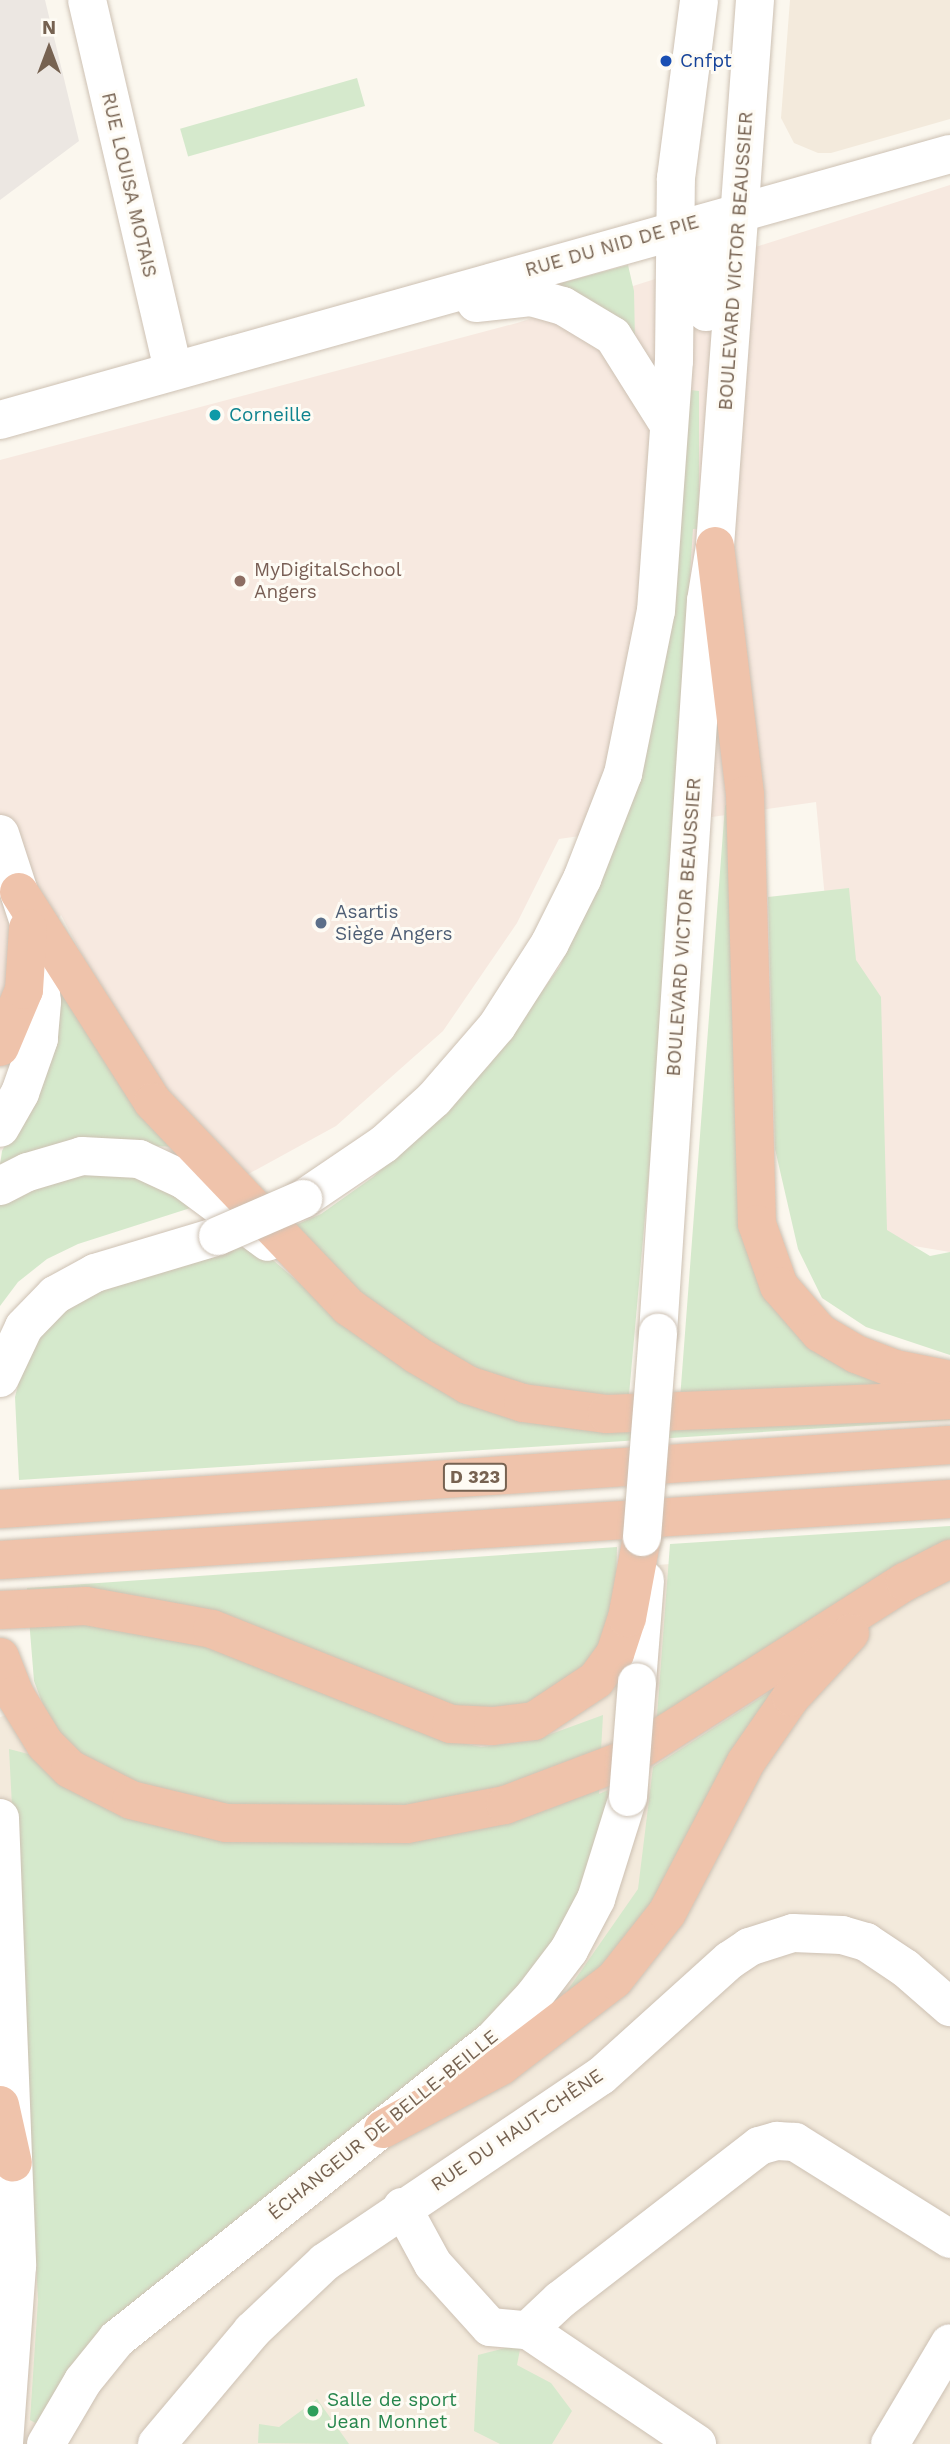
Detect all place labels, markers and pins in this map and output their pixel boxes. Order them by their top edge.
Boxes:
place label: Cnfpt [680,50,732,72]
marker: Cnfpt [658,53,674,69]
place label: Corneille [229,404,312,426]
marker: Corneille [207,407,223,423]
place label: MyDigitalSchool Angers [254,559,402,603]
marker: MyDigitalSchool Angers [232,573,248,589]
place label: Asartis Siège Angers [335,901,453,945]
marker: Asartis Siège Angers [313,915,329,931]
place label: Salle de sport Jean Monnet [327,2389,457,2433]
marker: Salle de sport Jean Monnet [305,2403,321,2419]

